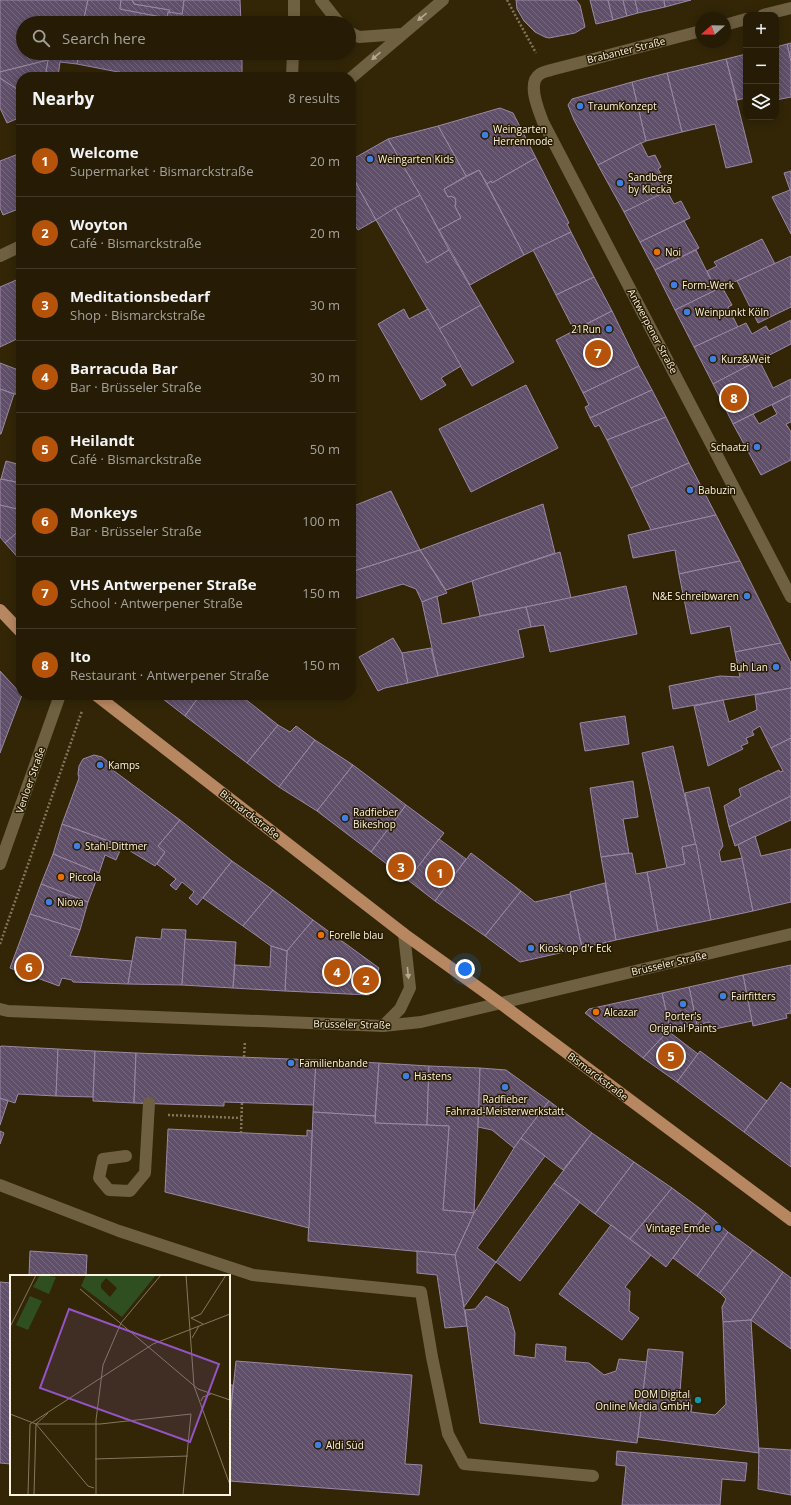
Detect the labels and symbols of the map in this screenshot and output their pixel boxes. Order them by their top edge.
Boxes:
north arrow [695,12,731,48]
one-way arrow [417,13,427,22]
street label: Brabanter Straße [585,33,667,67]
one-way arrow [371,52,381,61]
place label: TraumKonzept [588,99,657,113]
marker: TraumKonzept [575,101,585,111]
place label: Weingarten Herrenmode [493,122,553,148]
marker: Weingarten Herrenmode [480,130,490,140]
place label: Weingarten Kids [378,152,454,166]
marker: Weingarten Kids [365,154,375,164]
place label: Sandberg by Klecka [628,170,673,196]
marker: Sandberg by Klecka [615,178,625,188]
place label: Noi [665,245,681,259]
marker: Noi [652,247,662,257]
place label: Form-Werk [682,278,735,292]
marker: Form-Werk [669,280,679,290]
street label: Antwerpener Straße [625,286,681,376]
place label: Weinpunkt Köln [695,305,769,319]
marker: Weinpunkt Köln [682,307,692,317]
place label: 21Run [571,322,601,336]
marker: 21Run [604,324,614,334]
pin: 7 [585,338,611,368]
place label: Kurz&Weit [721,352,771,366]
marker: Kurz&Weit [708,354,718,364]
pin: 8 [721,383,747,413]
place label: Schaatzi [711,440,749,454]
marker: Schaatzi [752,442,762,452]
place label: Babuzin [698,483,736,497]
marker: Babuzin [685,485,695,495]
place label: N&E Schreibwaren [652,589,739,603]
marker: N&E Schreibwaren [742,591,752,601]
place label: Buh Lan [730,660,768,674]
marker: Buh Lan [771,662,781,672]
street label: Venloer Straße [12,745,48,815]
place label: Kamps [108,758,140,772]
marker: Kamps [95,760,105,770]
street label: Bismarckstraße [217,786,283,842]
place label: Radfieber Bikeshop [353,805,398,831]
marker: Radfieber Bikeshop [340,813,350,823]
place label: Stahl-Dittmer [85,839,147,853]
marker: Stahl-Dittmer [72,841,82,851]
pin: 3 [388,852,414,882]
pin: 1 [427,858,453,888]
place label: Piccola [69,870,101,884]
marker: Piccola [56,872,66,882]
place label: Niova [57,895,84,909]
marker: Niova [44,897,54,907]
place label: Forelle blau [329,928,383,942]
marker: Forelle blau [316,930,326,940]
place label: Kiosk op d'r Eck [539,941,612,955]
marker: Kiosk op d'r Eck [526,943,536,953]
street label: Brüsseler Straße [630,947,709,979]
pin: 6 [16,952,42,982]
pin: 4 [324,957,350,987]
your location [455,959,475,979]
pin: 2 [353,965,379,995]
one-way arrow [405,967,411,979]
place label: Fairfitters [731,989,776,1003]
marker: Fairfitters [718,991,728,1001]
marker: Porter's Original Paints [678,999,688,1009]
place label: Alcazar [604,1005,638,1019]
marker: Alcazar [591,1007,601,1017]
place label: Porter's Original Paints [649,1009,717,1035]
street label: Brüsseler Straße [313,1016,391,1032]
pin: 5 [658,1041,684,1071]
street label: Bismarckstraße [565,1049,631,1104]
place label: Familienbande [299,1056,368,1070]
marker: Familienbande [286,1058,296,1068]
place label: Hästens [414,1069,452,1083]
marker: Hästens [401,1071,411,1081]
marker: Radfieber Fahrrad-Meisterwerkstatt [500,1082,510,1092]
place label: Radfieber Fahrrad-Meisterwerkstatt [446,1092,565,1118]
place label: Vintage Emde [646,1221,710,1235]
marker: Vintage Emde [713,1223,723,1233]
inset map [10,1275,230,1495]
place label: DOM Digital Online Media GmbH [595,1387,690,1413]
marker: DOM Digital Online Media GmbH [693,1395,703,1405]
place label: Aldi Süd [326,1438,364,1452]
marker: Aldi Süd [313,1440,323,1450]

